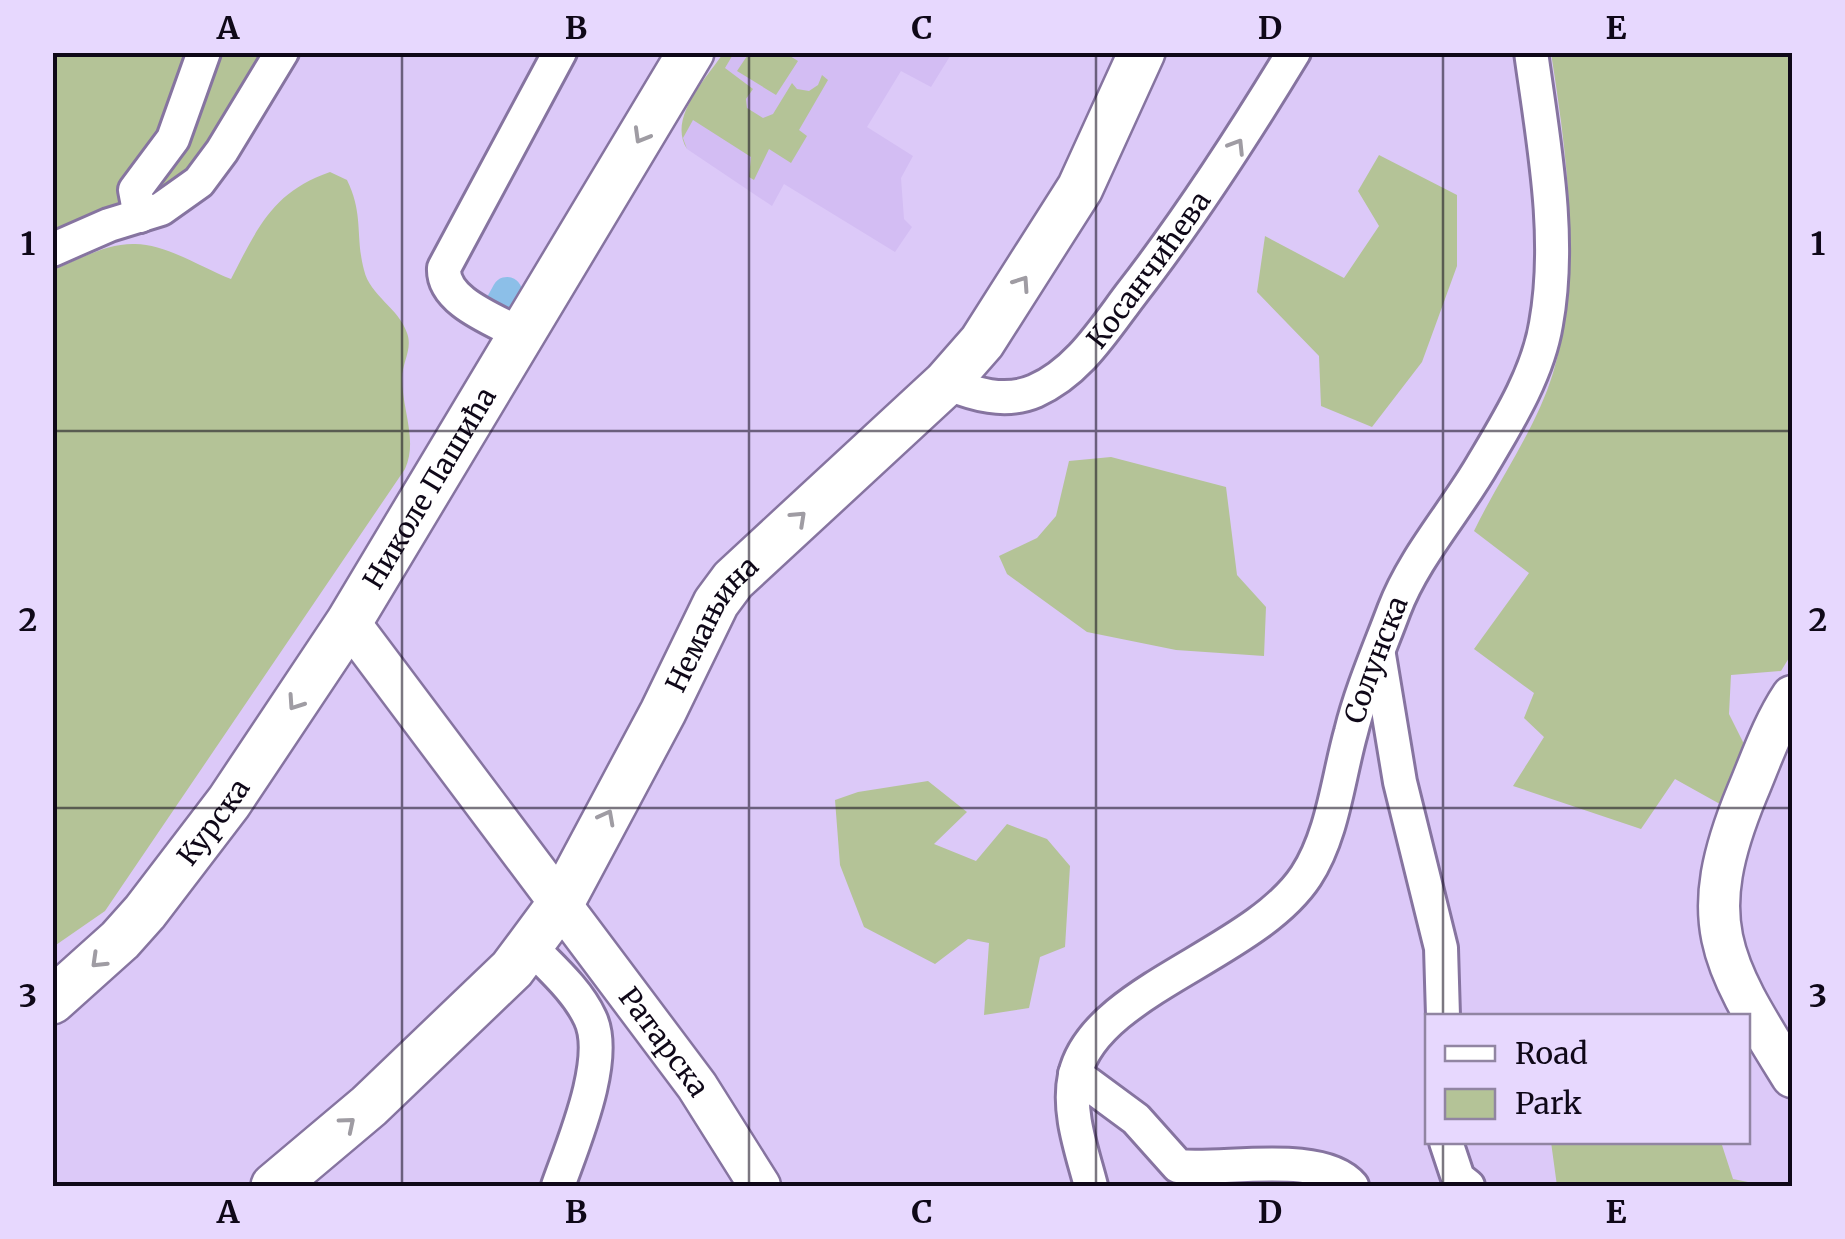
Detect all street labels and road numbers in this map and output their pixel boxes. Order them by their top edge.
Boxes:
street label: Косанчићева [1079,184,1218,356]
street label: Николе Пашића [355,380,504,595]
street label: Немањина [658,548,766,698]
street label: Солунска [1336,591,1416,728]
street label: Курска [169,772,258,873]
street label: Ратарска [611,980,717,1103]

